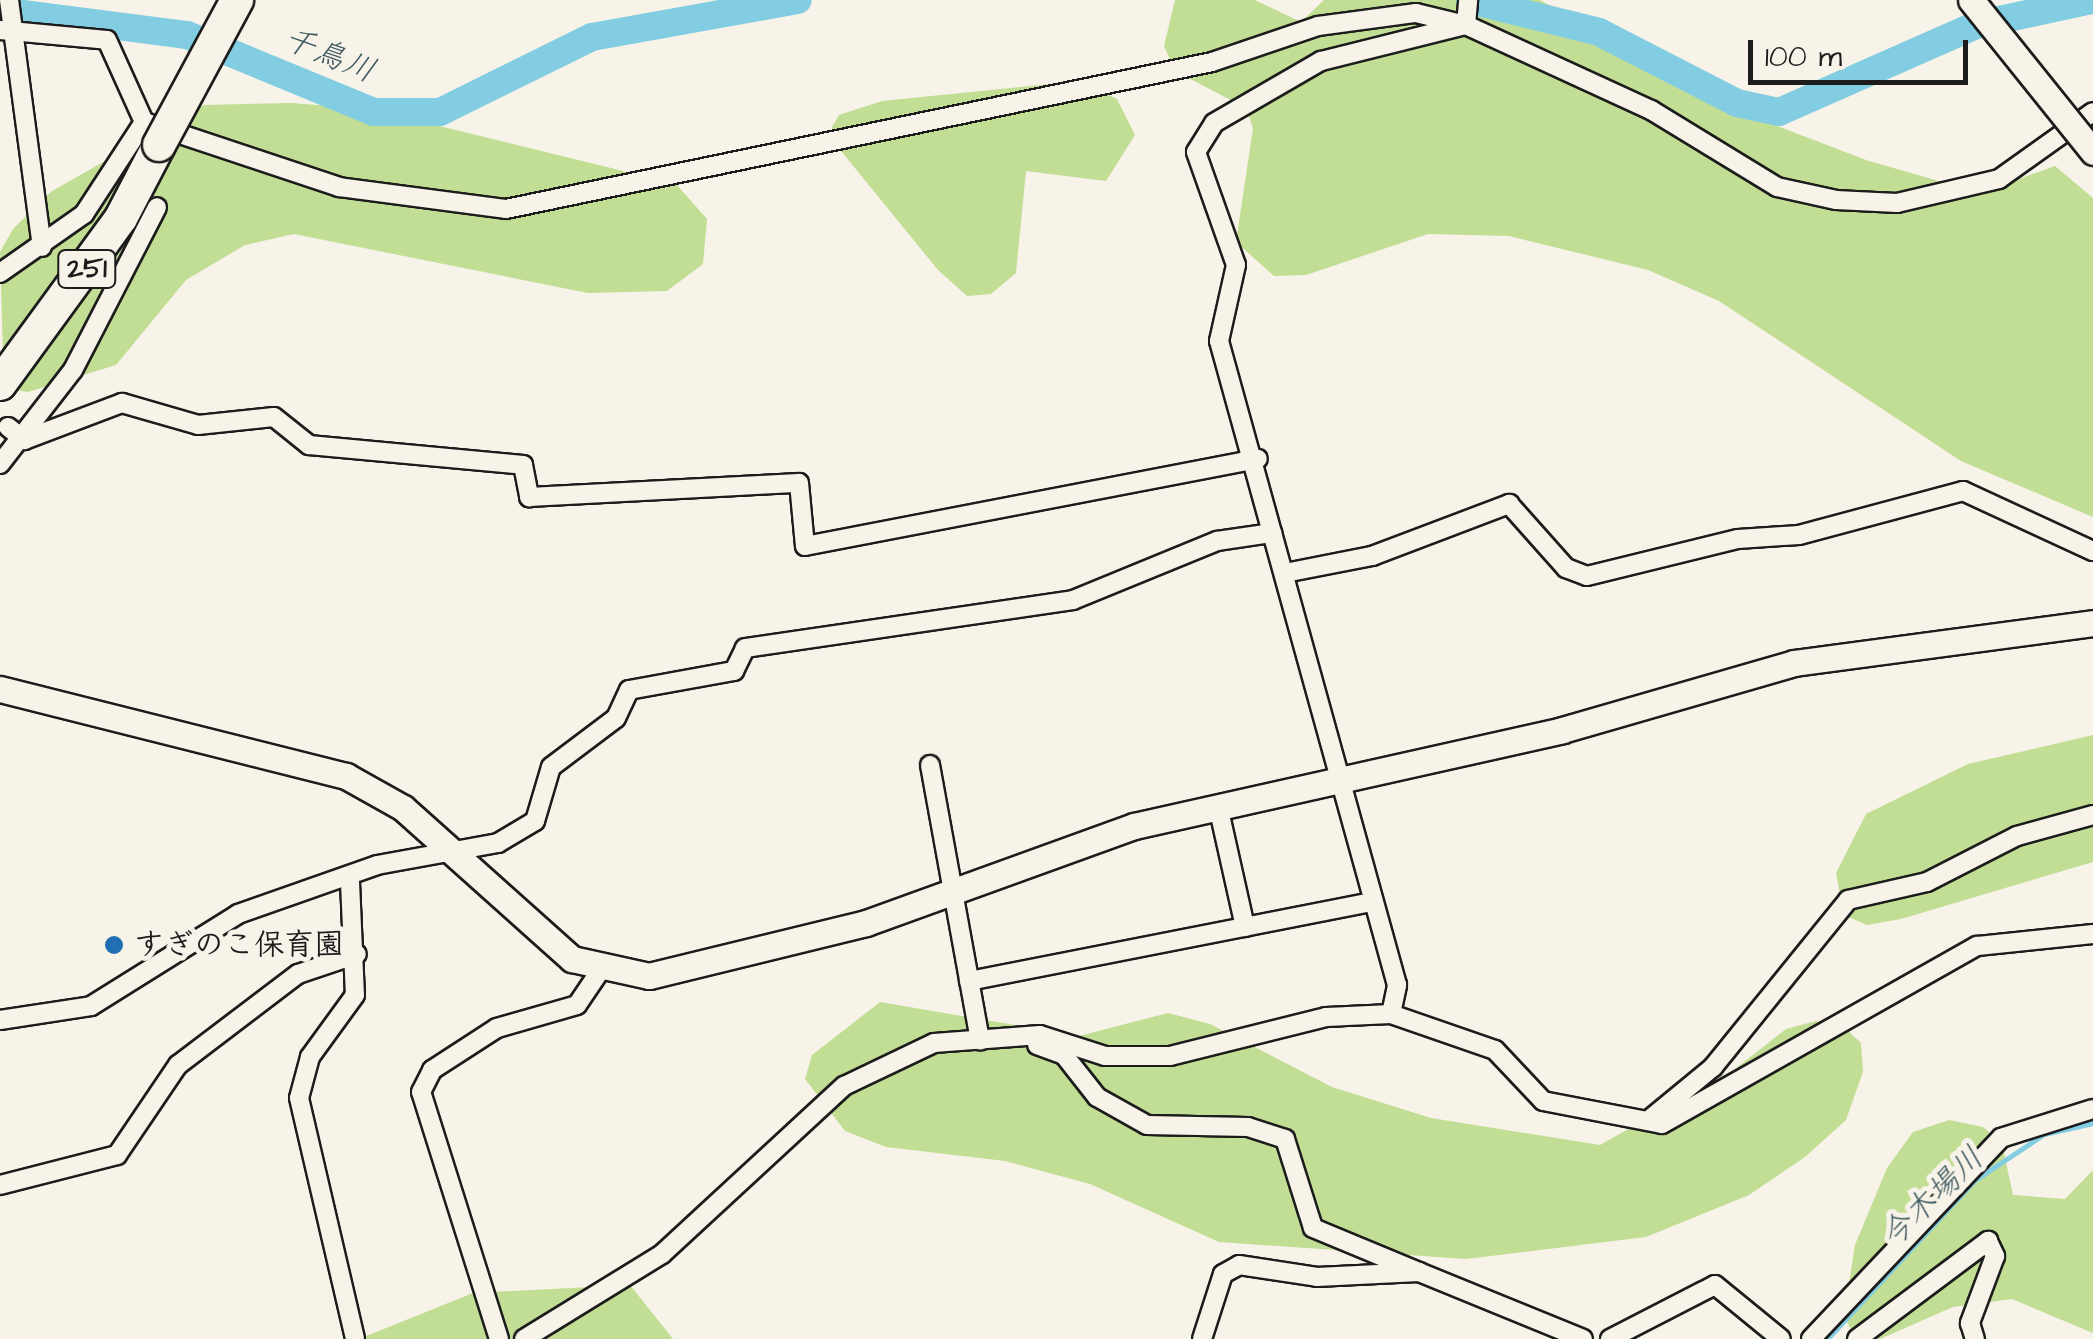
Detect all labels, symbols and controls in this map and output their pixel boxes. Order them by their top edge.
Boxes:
water label: 千鳥川 [277,20,381,92]
scale bar [1753,20,1973,82]
text: 100 m [1765,36,1842,78]
road number: 251 [57,246,117,292]
place label: すぎのこ保育園 [134,927,344,963]
marker: すぎのこ保育園 [103,934,125,956]
water label: 今木場川 [1874,1140,1992,1256]

